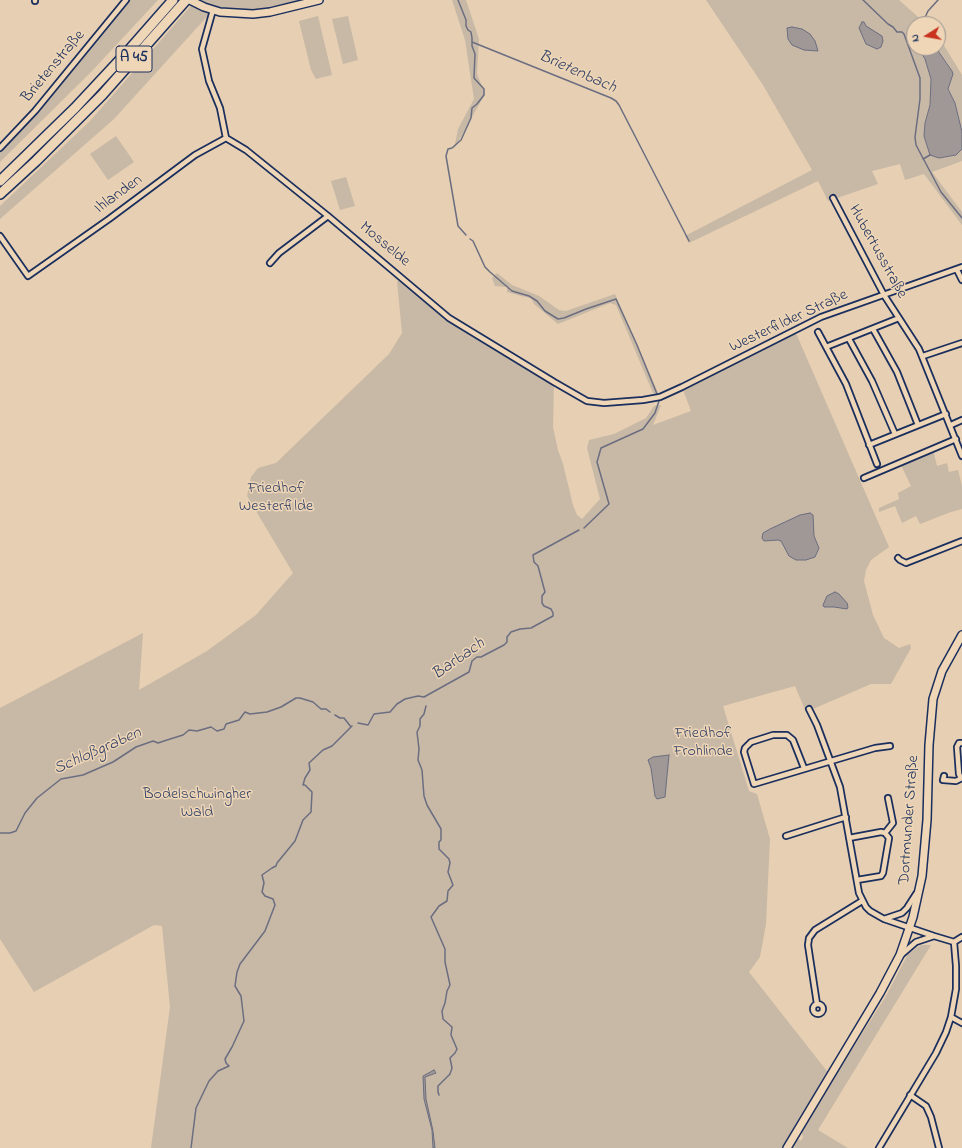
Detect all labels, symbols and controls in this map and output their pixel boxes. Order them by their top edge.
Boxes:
north arrow [906,16,946,56]
street label: Brietenstraße [18,27,90,107]
text: N [907,33,924,43]
road number: A 45 [116,46,152,72]
water label: Brietenbach [535,47,619,99]
street label: Ihlanden [91,171,147,219]
street label: Hubertusstraße [843,202,911,302]
street label: Mosselde [355,218,413,272]
street label: Westerfilder Straße [727,286,851,358]
park label: Friedhof Westerfilde [239,479,313,517]
water label: Barbach [429,635,489,685]
water label: Schloßgraben [51,724,145,780]
park label: Friedhof Frohlinde [673,724,733,762]
street label: Dortmunder Straße [896,755,924,885]
park label: Bodelschwingher Wald [143,785,251,823]

